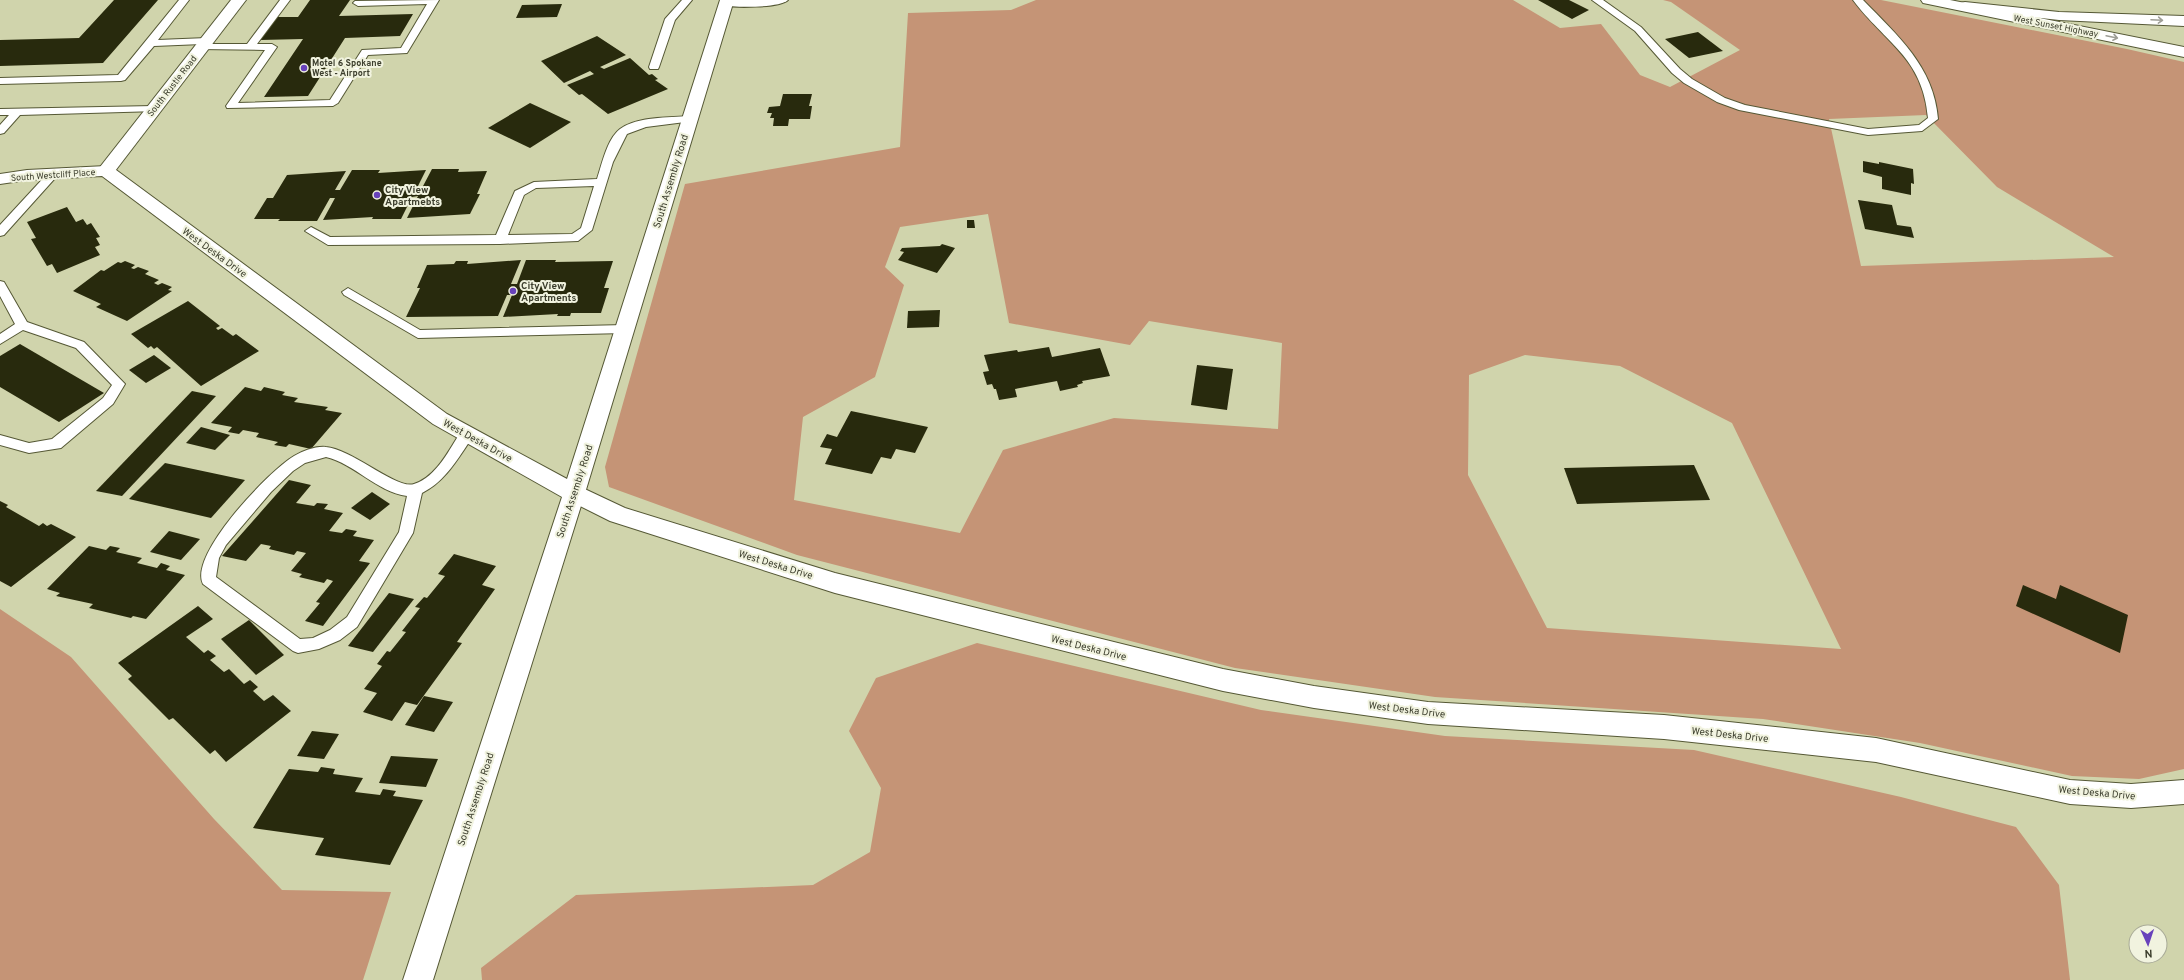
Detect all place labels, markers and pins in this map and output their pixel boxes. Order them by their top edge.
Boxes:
place label: Motel 6 Spokane West - Airport [312,58,382,79]
marker: Motel 6 Spokane West - Airport [299,63,309,73]
place label: City View Apartmebts [385,184,440,209]
marker: City View Apartmebts [372,190,382,200]
place label: City View Apartments [521,280,576,305]
marker: City View Apartments [508,286,518,296]

